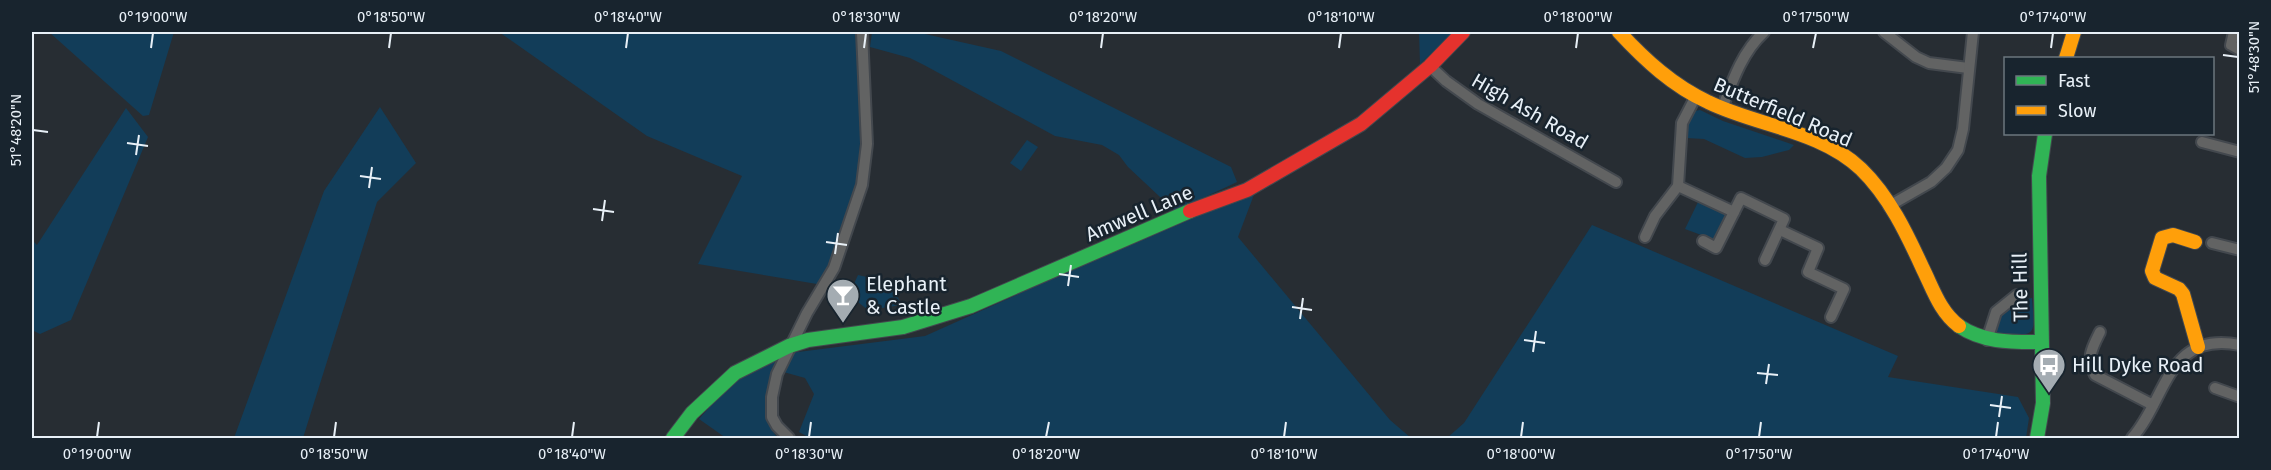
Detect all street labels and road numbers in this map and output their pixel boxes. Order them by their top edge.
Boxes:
street label: High Ash Road [1467,68,1593,154]
street label: Butterfield Road [1710,72,1856,152]
street label: Amwell Lane [1082,180,1196,246]
street label: The Hill [2007,252,2033,322]

